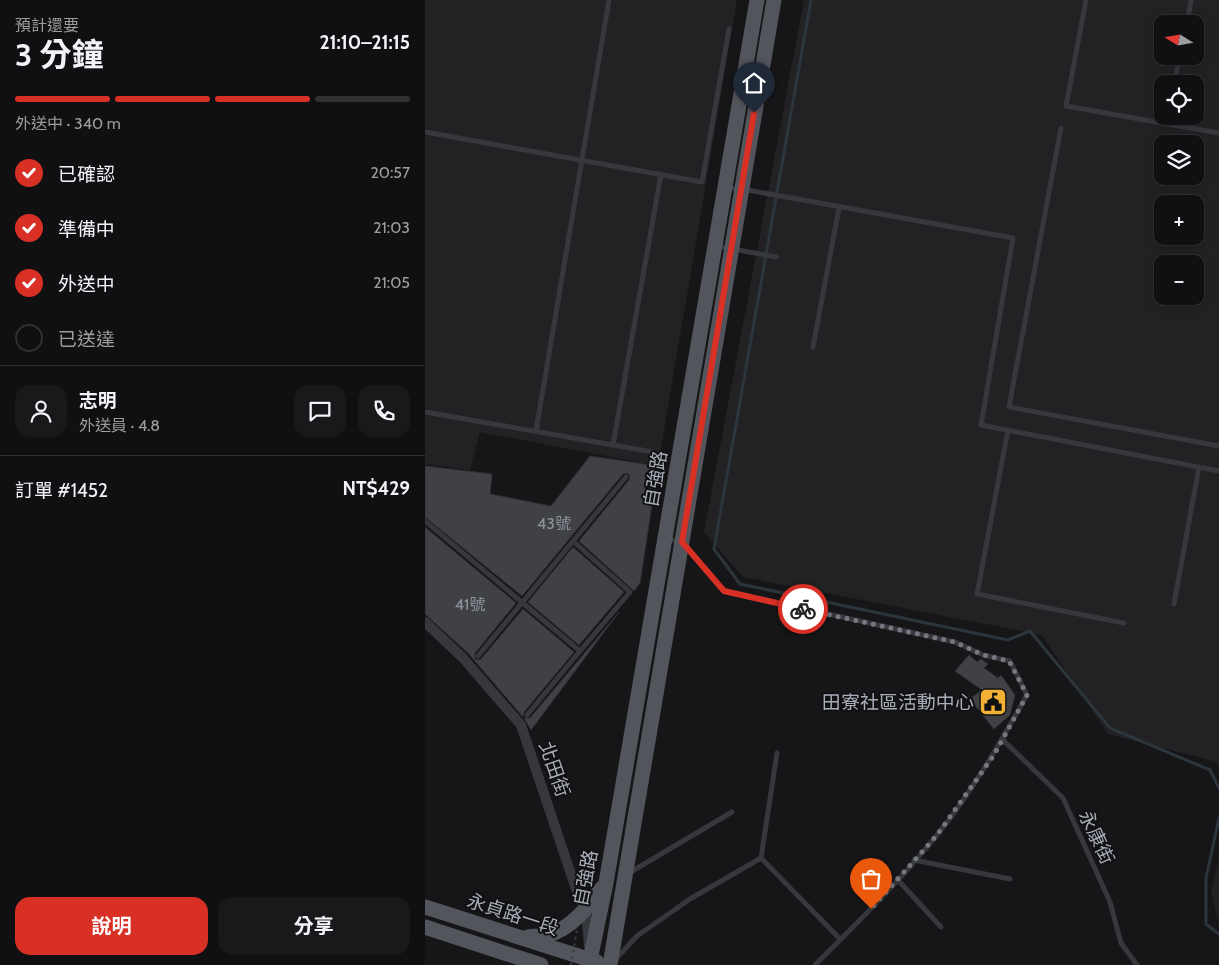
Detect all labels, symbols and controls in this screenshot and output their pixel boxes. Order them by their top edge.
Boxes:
north arrow [1154,15,1204,65]
map controls [1154,15,1204,305]
text: 預計還要 [15,16,79,35]
text: 21:10–21:15 [320,31,410,54]
text: 3 分鐘 [15,35,103,74]
pin [733,62,775,113]
icon: home [740,69,768,97]
button: locate [1154,75,1204,125]
text: 外送中 · 340 m [15,114,121,133]
button: layers [1154,135,1204,185]
icon: check [15,159,43,187]
text: 已確認 [58,163,115,186]
text: 20:57 [370,163,410,182]
button: + [1154,195,1204,245]
icon: check [15,214,43,242]
text: 準備中 [58,218,115,241]
text: 21:03 [373,218,410,237]
button: − [1154,255,1204,305]
icon: check [15,269,43,297]
text: 外送中 [58,273,115,296]
text: 21:05 [373,273,410,292]
text: 已送達 [58,328,115,351]
button: person [15,385,67,437]
button: chat [294,385,346,437]
button: phone [358,385,410,437]
text: 志明 [79,389,117,412]
text: 外送員 · 4.8 [79,416,160,435]
street label: 自強路 [639,449,672,509]
text: NT$429 [342,477,410,500]
text: 訂單 #1452 [15,479,108,502]
house number: 43號 [537,514,571,533]
courier [778,584,828,634]
house number: 41號 [455,595,485,614]
icon: bike [789,595,817,623]
public building icon: 田寮社區活動中心 [978,687,1008,717]
place label: 田寮社區活動中心 [822,691,974,714]
street label: 北田街 [534,738,575,800]
street label: 永康街 [1074,807,1119,868]
street label: 自強路 [569,848,602,908]
pin [850,858,892,909]
icon: bag [857,865,885,893]
street label: 永貞路一段 [464,889,562,940]
button: 說明 [15,897,208,955]
button: 分享 [218,897,410,955]

